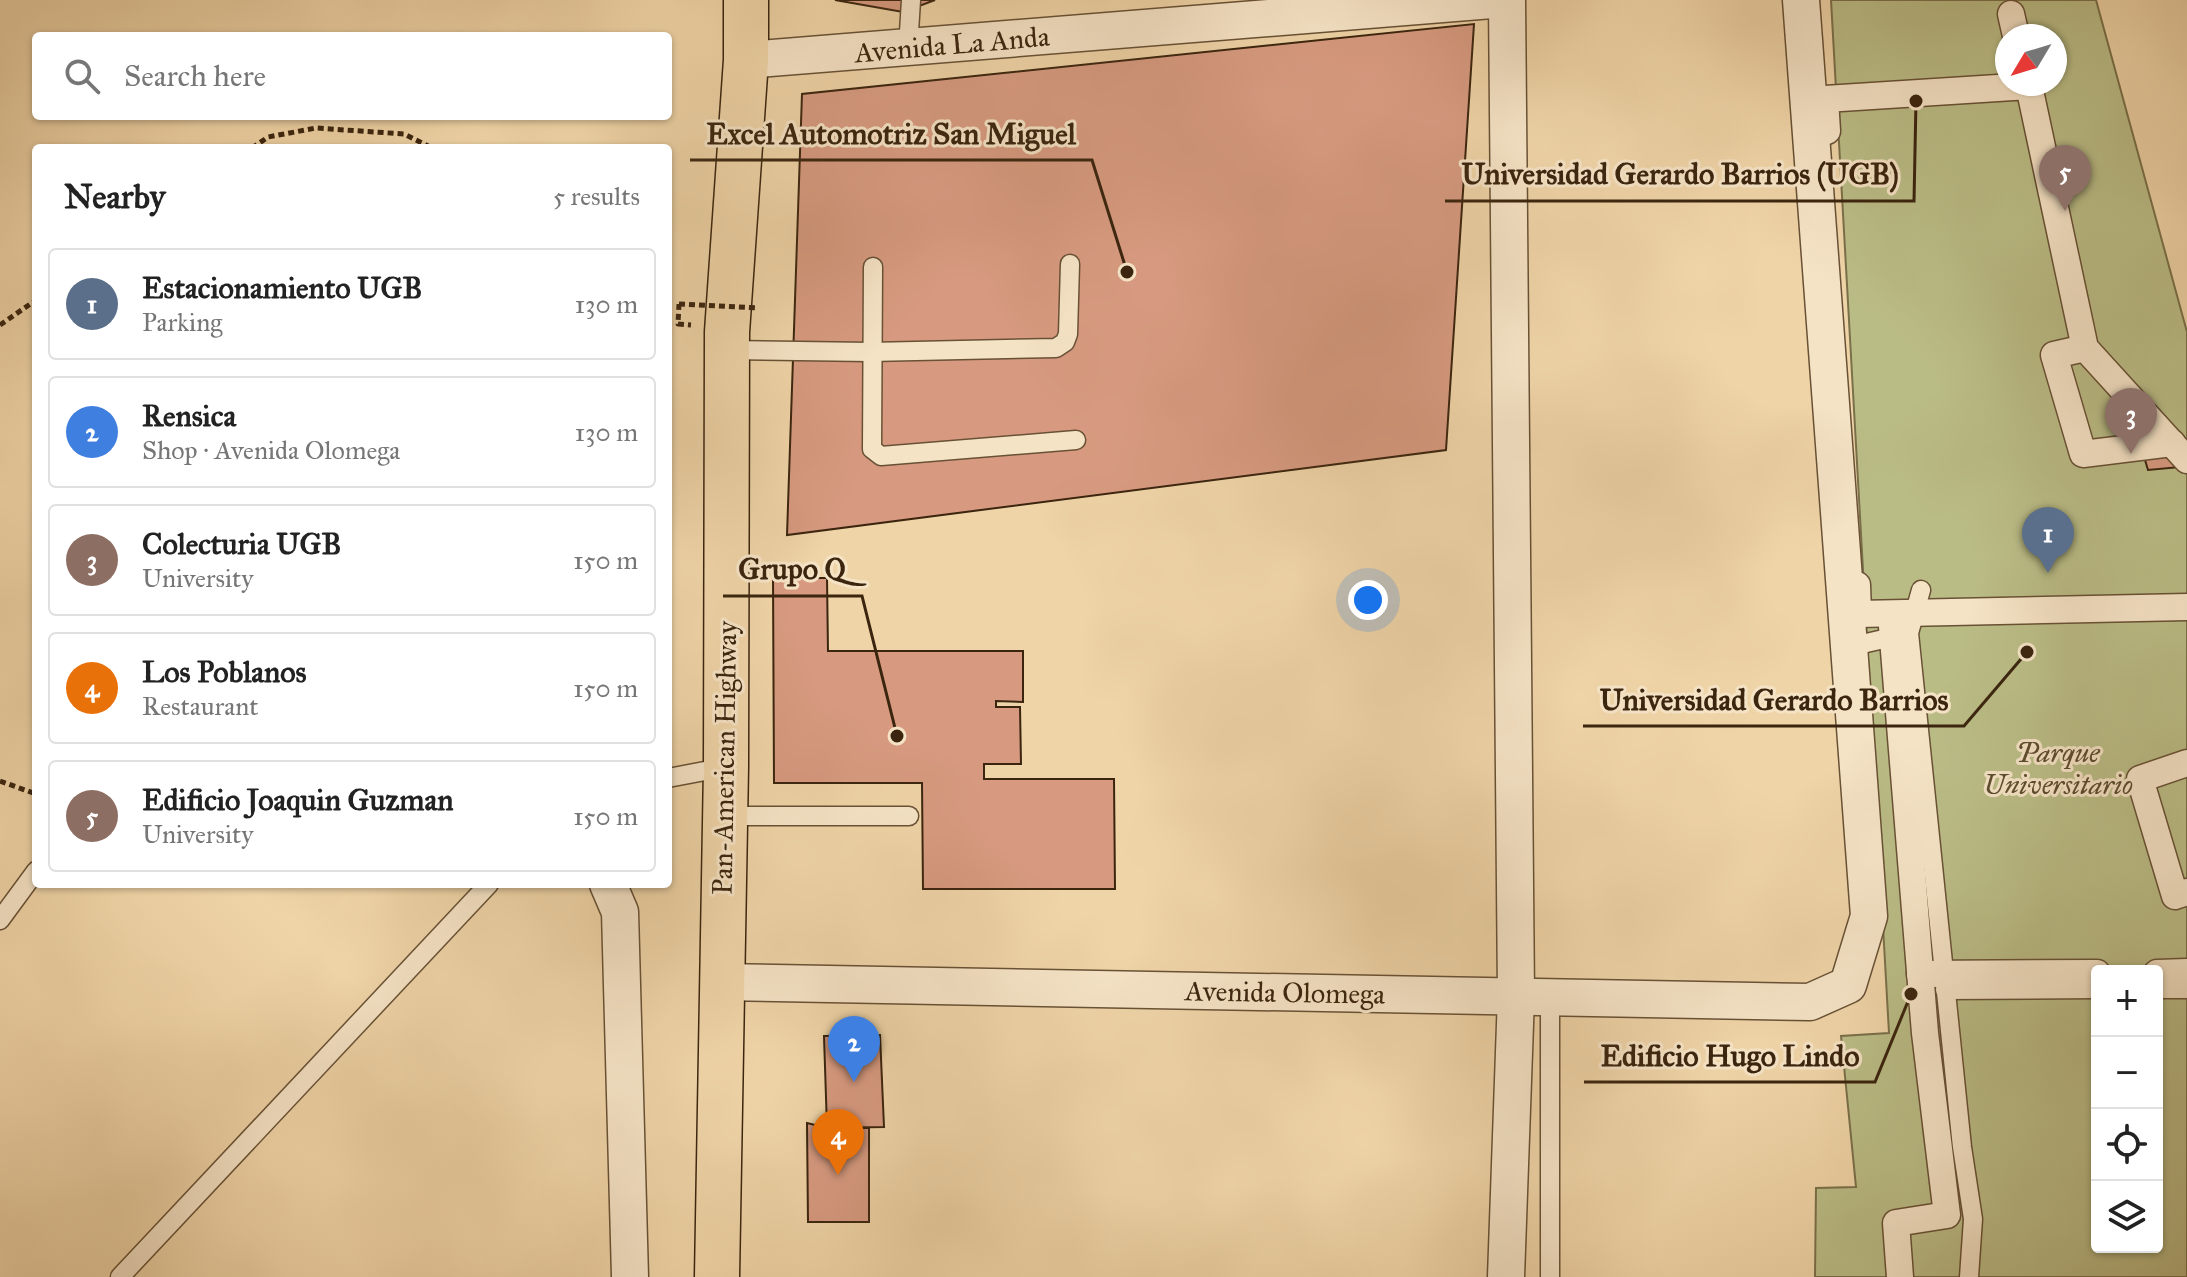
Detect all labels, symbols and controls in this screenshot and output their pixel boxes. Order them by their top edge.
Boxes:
street label: Avenida La Anda [852,19,1051,71]
north arrow [1995,24,2067,96]
search box [32,32,672,120]
icon: search [60,54,104,98]
text: Search here [124,58,266,94]
callout: Excel Automotriz San Miguel [690,106,1092,160]
text: Excel Automotriz San Miguel [706,116,1077,152]
pin: 5 [2039,145,2091,211]
callout: Universidad Gerardo Barrios (UGB) [1445,147,1914,201]
text: Universidad Gerardo Barrios (UGB) [1461,156,1899,193]
text: Nearby [64,176,166,217]
text: 5 results [553,180,640,212]
text: Estacionamiento UGB [142,270,422,306]
text: 1 [87,288,97,320]
text: 130 m [575,288,638,320]
text: Parking [142,306,222,338]
pin: 3 [2105,388,2157,454]
text: Rensica [142,398,236,434]
text: 2 [86,416,98,448]
text: 130 m [575,416,638,448]
text: Shop · Avenida Olomega [142,434,400,466]
pin: 1 [2022,507,2074,573]
text: Colecturia UGB [142,526,341,562]
callout: Grupo Q [723,542,862,596]
text: 3 [87,544,97,576]
text: 150 m [573,544,638,576]
text: Grupo Q [738,551,867,587]
text: University [142,562,253,594]
your location [1348,580,1388,620]
street label: Pan-American Highway [705,620,744,895]
text: Los Poblanos [142,654,306,690]
text: 4 [85,672,99,704]
text: 150 m [573,672,638,704]
callout: Universidad Gerardo Barrios [1583,672,1964,726]
text: Universidad Gerardo Barrios [1600,682,1949,718]
text: Restaurant [142,690,258,722]
park label: Parque Universitario [1983,735,2133,802]
text: Edificio Joaquin Guzman [142,782,453,818]
text: 5 [86,800,98,832]
text: 150 m [573,800,638,832]
text: University [142,818,253,850]
map controls [2091,965,2163,1253]
button: + [2091,965,2163,1037]
street label: Avenida Olomega [1184,973,1386,1012]
pin: 2 [828,1016,880,1082]
callout: Edificio Hugo Lindo [1584,1028,1875,1082]
button: − [2091,1037,2163,1109]
text: Edificio Hugo Lindo [1600,1038,1860,1074]
pin: 4 [812,1109,864,1175]
button: locate [2091,1109,2163,1181]
button: layers [2091,1181,2163,1253]

